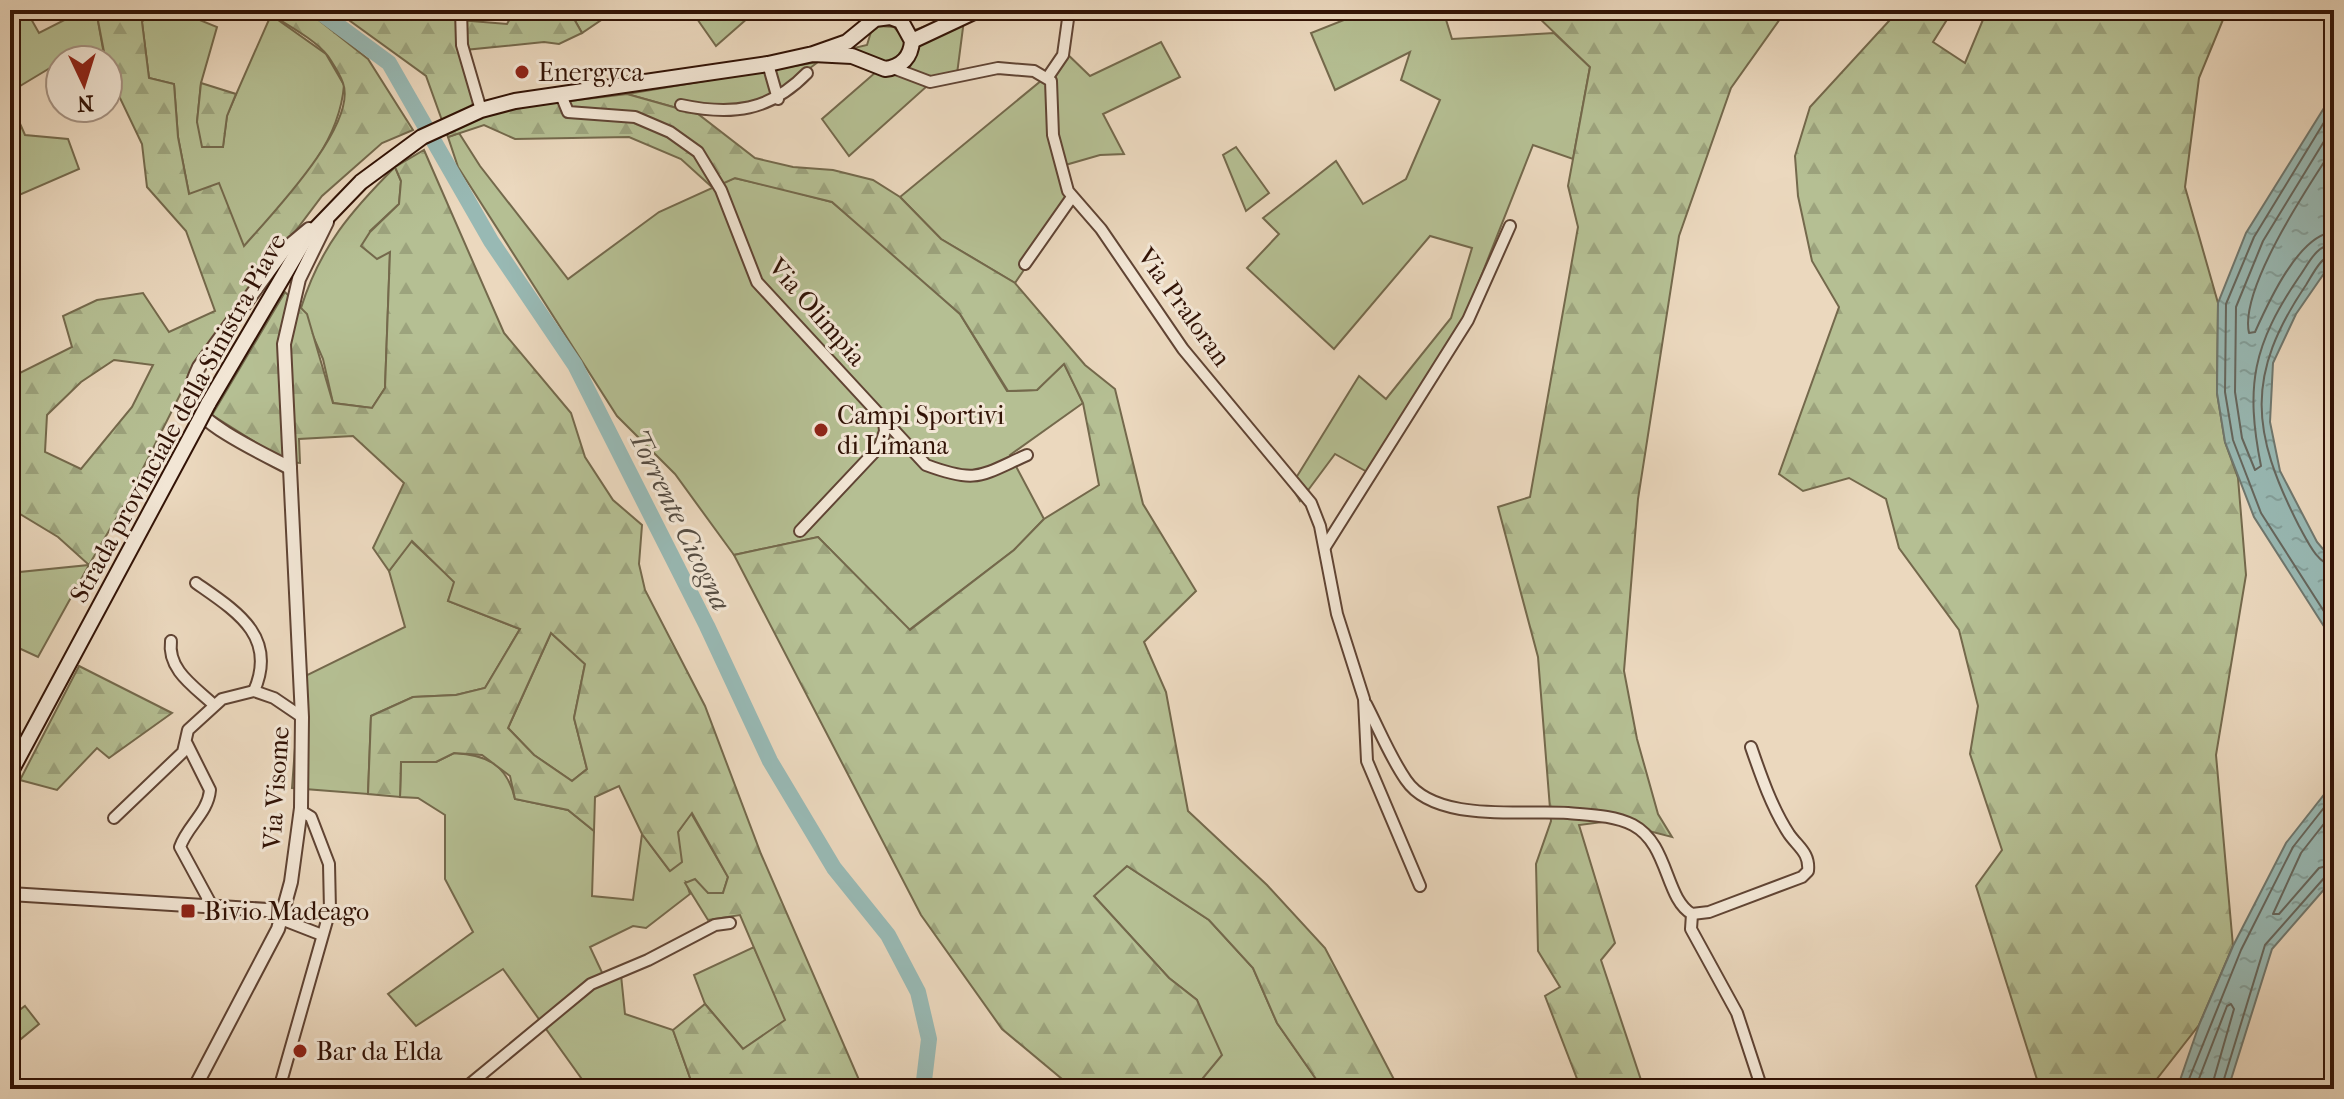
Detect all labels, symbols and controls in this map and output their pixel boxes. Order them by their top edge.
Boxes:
north arrow [44,44,124,124]
place label: Energyca [538,57,645,88]
marker: Energyca [513,63,531,81]
text: N [76,89,95,117]
street label: Strada provinciale della Sinistra Piave [63,228,293,608]
street label: Via Praloran [1130,241,1237,372]
street label: Via Olimpia [761,251,873,373]
place label: Campi Sportivi di Limana [837,400,1005,461]
marker: Campi Sportivi di Limana [812,421,830,439]
water label: Torrente Cicogna [622,424,738,616]
street label: Via Visome [256,725,296,852]
place label: Bivio Madeago [204,896,369,927]
marker: Bivio Madeago [179,902,197,920]
place label: Bar da Elda [316,1036,443,1067]
marker: Bar da Elda [291,1042,309,1060]

